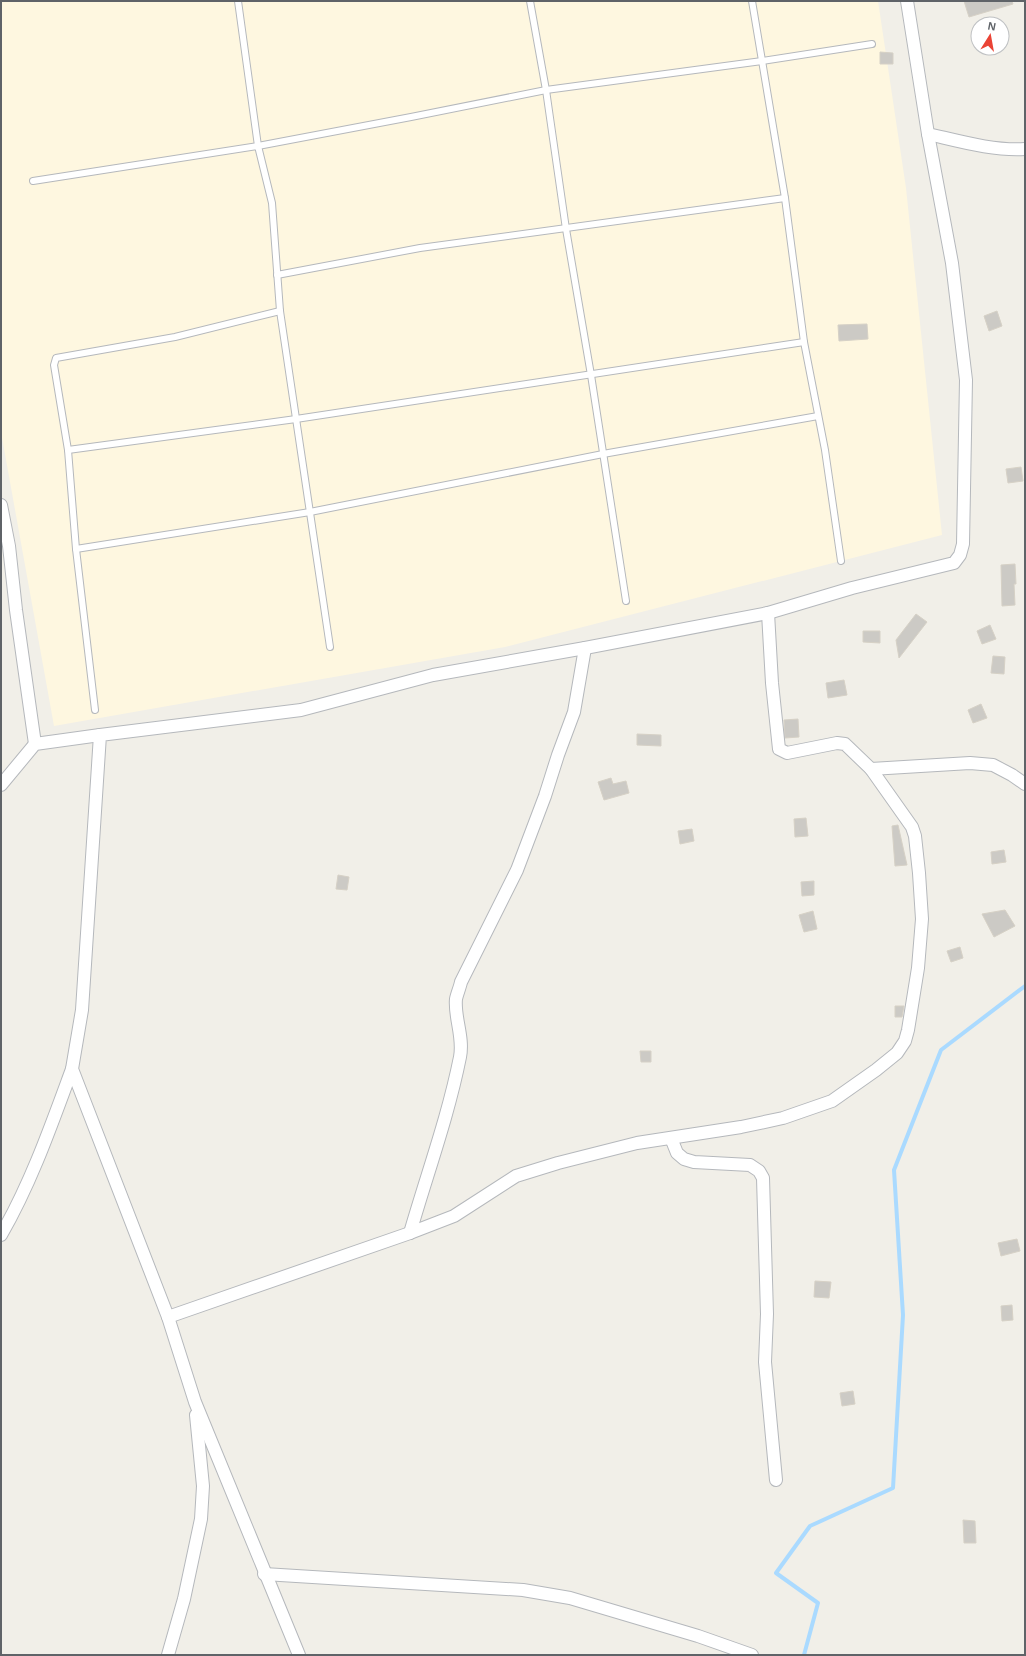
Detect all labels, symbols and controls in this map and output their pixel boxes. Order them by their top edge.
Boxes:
north arrow [970,16,1010,56]
text: N [987,20,997,33]

